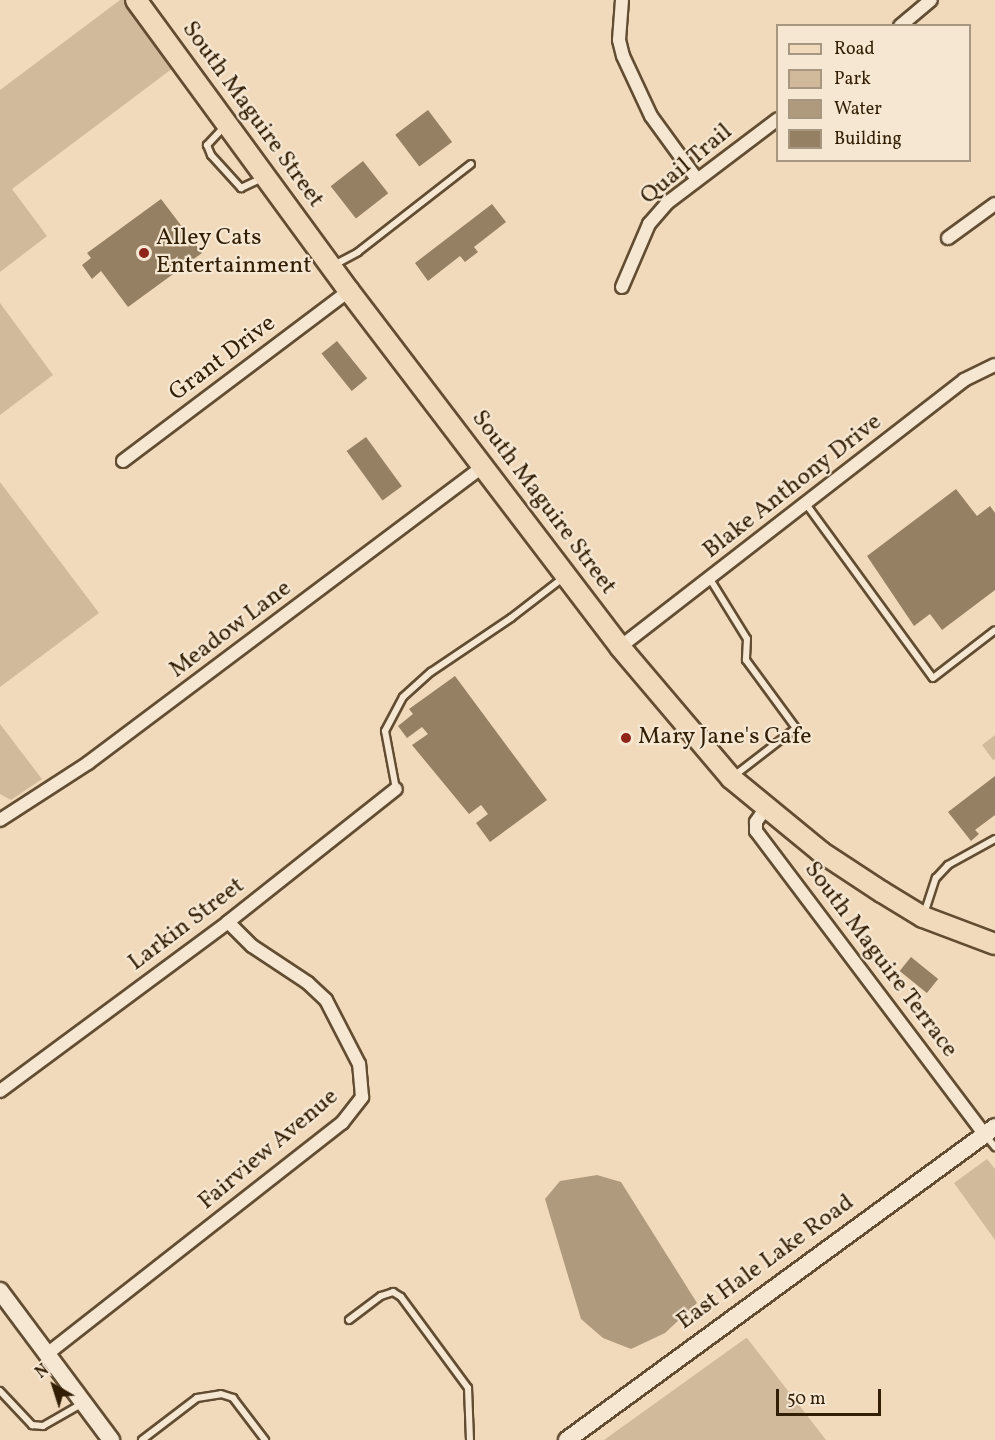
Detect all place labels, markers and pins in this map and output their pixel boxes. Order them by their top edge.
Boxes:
place label: Alley Cats Entertainment [156,225,312,281]
marker: Alley Cats Entertainment [137,246,151,260]
place label: Mary Jane's Cafe [638,724,812,752]
marker: Mary Jane's Cafe [619,731,633,745]

